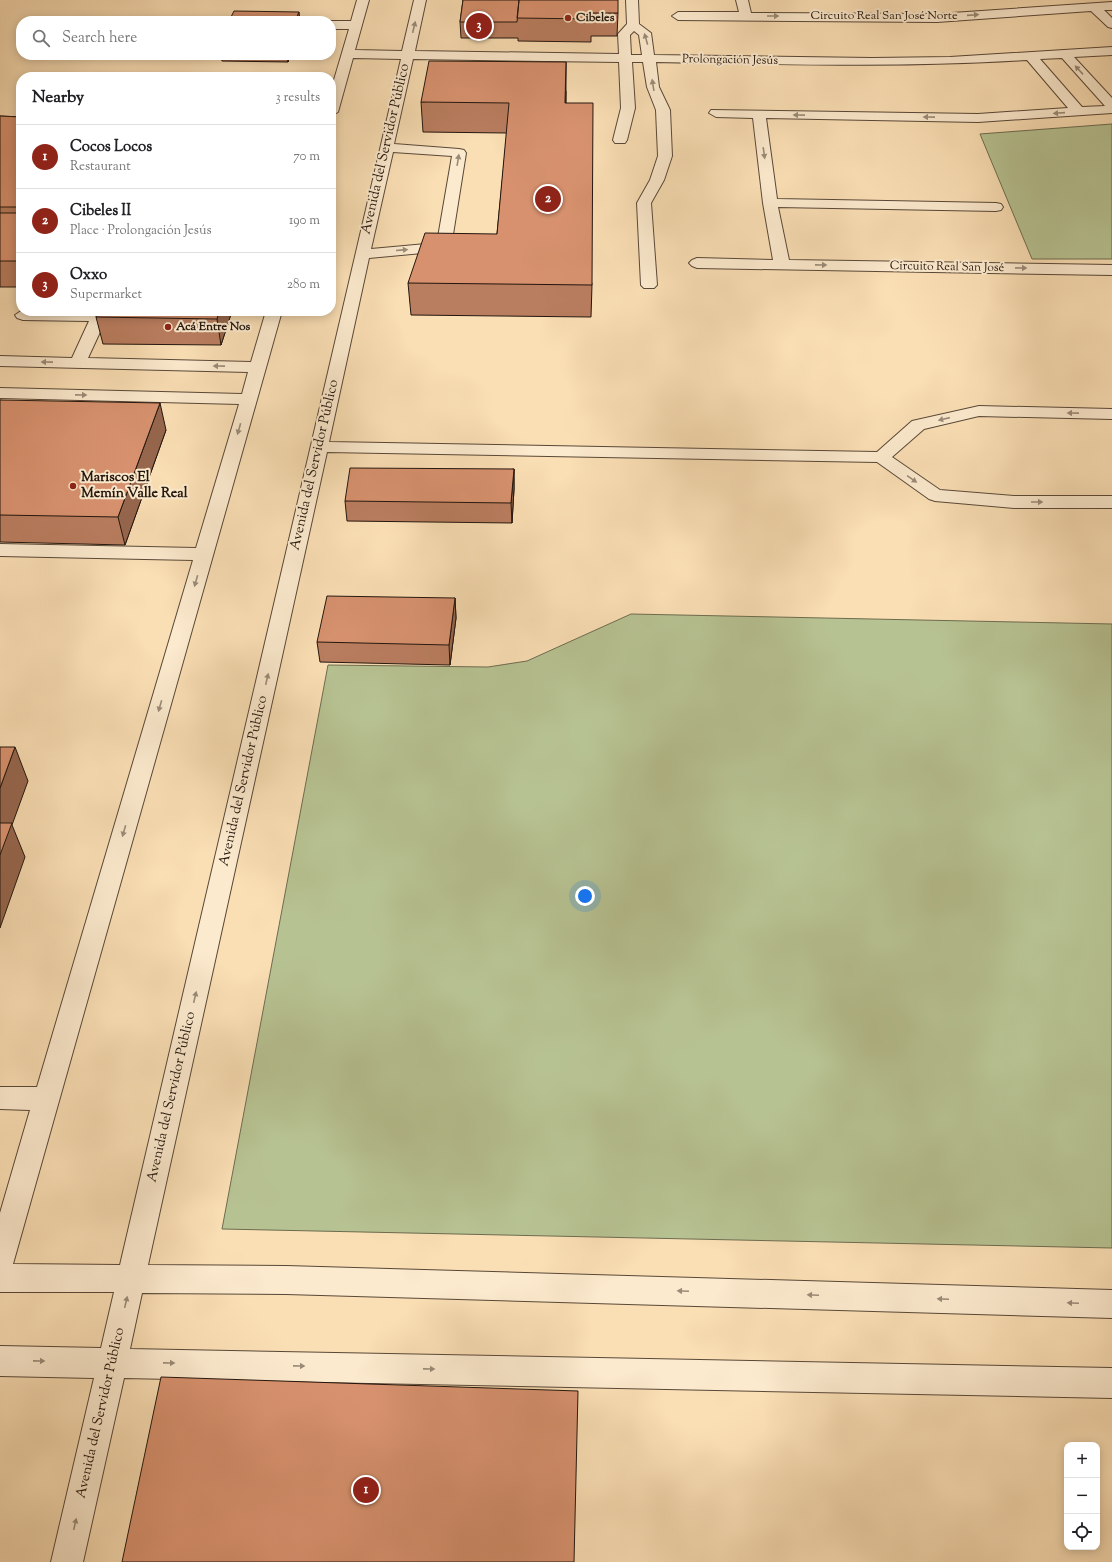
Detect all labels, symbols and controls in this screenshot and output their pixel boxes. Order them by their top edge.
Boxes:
street label: Circuito Real San José Norte [811,7,958,25]
place label: Cibeles [576,9,615,27]
pin: 3 [466,11,492,41]
one-way arrow [967,12,979,19]
marker: Cibeles [563,13,573,23]
one-way arrow [767,13,780,19]
search box [16,16,336,60]
one-way arrow [411,21,417,33]
icon: search [30,27,52,49]
text: Search here [62,28,137,49]
one-way arrow [643,33,649,45]
street label: Prolongación Jesús [682,50,778,70]
street label: Avenida del Servidor Público [357,61,415,236]
one-way arrow [1074,65,1084,75]
one-way arrow [650,79,656,91]
text: Nearby [32,86,84,110]
text: 3 results [275,89,320,107]
one-way arrow [1053,109,1065,116]
one-way arrow [792,112,805,118]
one-way arrow [922,114,935,120]
text: Cocos Locos [70,137,152,158]
one-way arrow [761,147,767,159]
text: 1 [43,148,47,166]
text: 70 m [293,148,320,166]
one-way arrow [455,154,461,166]
text: Restaurant [70,158,131,176]
pin: 2 [535,184,561,214]
text: Cibeles II [70,201,131,222]
text: 2 [42,212,48,230]
text: 190 m [289,212,320,230]
text: Place · Prolongación Jesús [70,222,212,240]
one-way arrow [396,247,408,254]
street label: Circuito Real San José [890,257,1005,277]
one-way arrow [815,262,828,268]
text: Oxxo [70,265,107,286]
one-way arrow [1015,265,1028,271]
text: 3 [42,276,48,294]
text: 280 m [287,276,320,294]
text: Supermarket [70,286,142,304]
place label: Acá Entre Nos [175,318,251,336]
marker: Acá Entre Nos [163,322,173,332]
one-way arrow [41,359,53,366]
one-way arrow [212,363,225,369]
street label: Avenida del Servidor Público [286,377,344,552]
one-way arrow [75,392,88,398]
one-way arrow [1067,410,1079,417]
one-way arrow [938,417,950,423]
one-way arrow [236,423,242,435]
place label: Mariscos El Memín Valle Real [81,468,188,504]
one-way arrow [907,475,918,483]
marker: Mariscos El Memín Valle Real [68,481,78,491]
one-way arrow [1031,499,1044,505]
one-way arrow [193,575,199,587]
one-way arrow [264,673,270,685]
street label: Avenida del Servidor Público [215,693,273,868]
one-way arrow [157,700,163,712]
one-way arrow [121,825,127,837]
your location [575,886,595,906]
one-way arrow [192,991,198,1003]
street label: Avenida del Servidor Público [143,1009,201,1184]
one-way arrow [677,1288,689,1295]
one-way arrow [807,1292,819,1299]
one-way arrow [123,1295,129,1308]
one-way arrow [936,1296,949,1302]
one-way arrow [1066,1300,1079,1306]
street label: Avenida del Servidor Público [72,1325,130,1500]
one-way arrow [33,1358,46,1364]
one-way arrow [163,1360,175,1367]
one-way arrow [293,1363,306,1369]
one-way arrow [423,1366,436,1372]
map controls [1064,1442,1100,1550]
button: + [1064,1442,1100,1478]
pin: 1 [353,1475,379,1505]
button: − [1064,1478,1100,1514]
button: locate [1064,1514,1100,1550]
one-way arrow [73,1518,79,1530]

